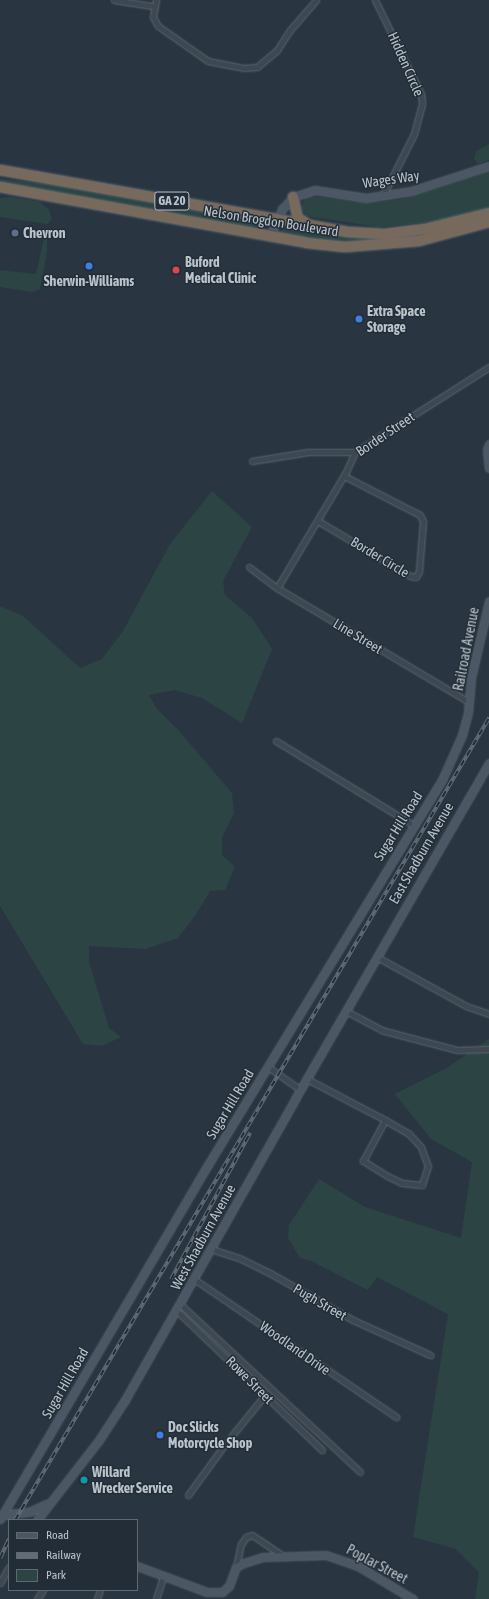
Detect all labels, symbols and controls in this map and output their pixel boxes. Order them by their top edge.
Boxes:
street label: Hidden Circle [384,29,428,99]
street label: Wages Way [362,167,420,191]
road number: GA 20 [154,190,190,212]
street label: Nelson Brogdon Boulevard [202,202,340,240]
place label: Chevron [23,225,66,241]
marker: Chevron [10,228,20,238]
place label: Buford Medical Clinic [185,254,256,286]
marker: Sherwin-Williams [84,261,94,271]
marker: Buford Medical Clinic [170,264,182,276]
place label: Sherwin-Williams [44,273,134,289]
place label: Extra Space Storage [367,303,425,336]
marker: Extra Space Storage [354,314,364,324]
street label: Border Street [352,408,418,460]
street label: Border Circle [348,533,412,581]
street label: Railroad Avenue [450,606,482,692]
street label: Line Street [330,615,386,657]
street label: Sugar Hill Road [370,788,426,864]
street label: East Shadburn Avenue [385,799,457,907]
street label: Sugar Hill Road [203,1066,257,1142]
street label: West Shadburn Avenue [167,1181,239,1293]
street label: Pugh Street [290,1280,350,1324]
street label: Woodland Drive [256,1318,334,1378]
street label: Sugar Hill Road [38,1345,92,1421]
street label: Rowe Street [223,1353,277,1407]
place label: Doc Slicks Motorcycle Shop [168,1419,252,1452]
marker: Doc Slicks Motorcycle Shop [155,1430,165,1440]
place label: Willard Wrecker Service [92,1464,173,1496]
marker: Willard Wrecker Service [79,1475,89,1485]
legend [8,1519,138,1591]
text: Road [46,1528,69,1542]
street label: Poplar Street [344,1541,410,1587]
text: Railway [46,1548,81,1562]
text: Park [46,1568,66,1582]

